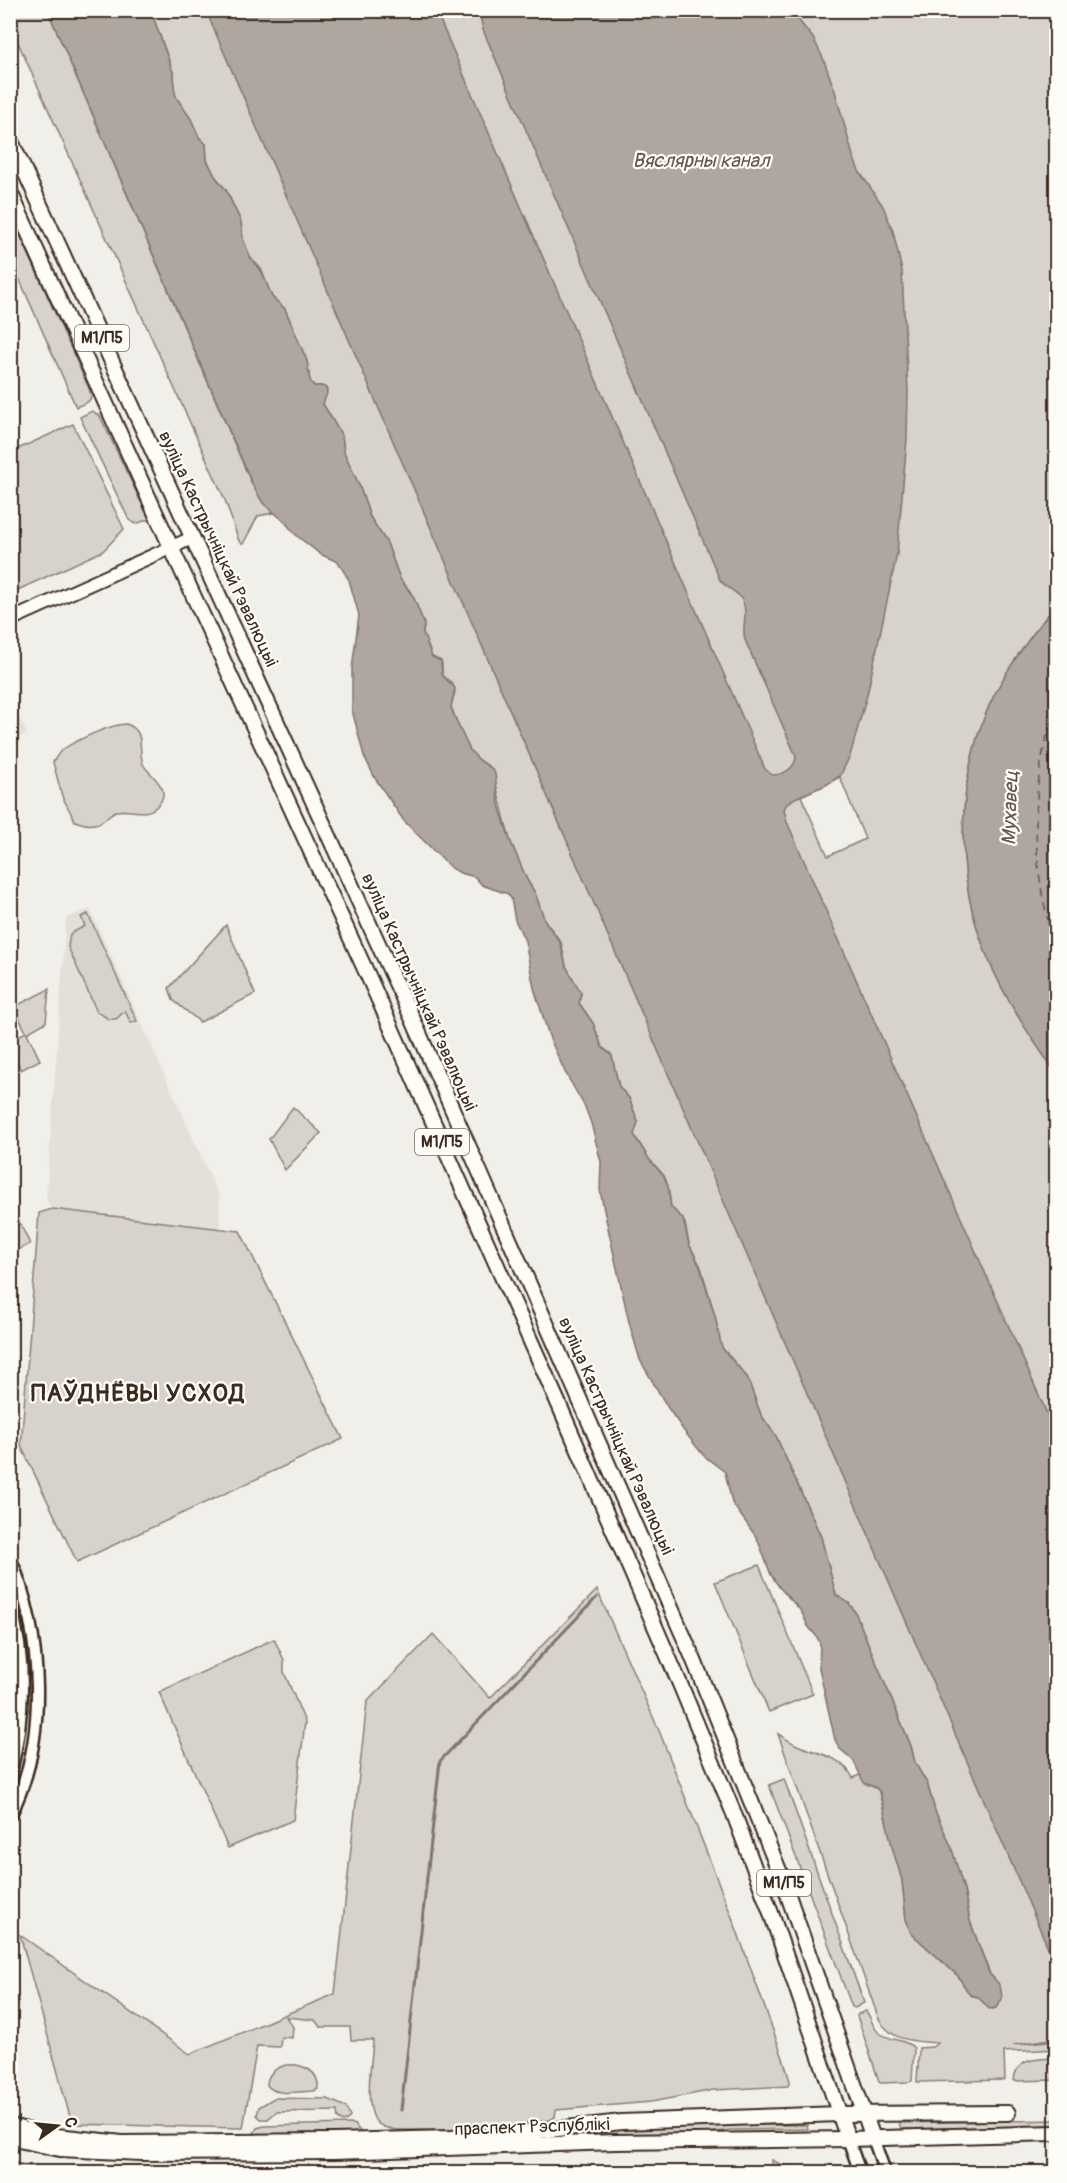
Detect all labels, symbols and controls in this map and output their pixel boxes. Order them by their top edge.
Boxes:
water label: Вяслярны канал [633,148,771,173]
road number: М1/П5 [75,325,129,351]
street label: вуліца Кастрычніцкай Рэвалюцыі [153,427,283,671]
water label: Мухавец [996,770,1024,846]
street label: вуліца Кастрычніцкай Рэвалюцыі [356,870,482,1114]
road number: М1/П5 [415,1129,469,1155]
street label: вуліца Кастрычніцкай Рэвалюцыі [553,1314,679,1558]
district label: ПАЎДНЁВЫ УСХОД [31,1379,245,1408]
road number: М1/П5 [757,1870,811,1896]
north arrow [27,2096,87,2156]
street label: праспект Рэспублікі [454,2113,610,2141]
text: С [60,2115,81,2130]

